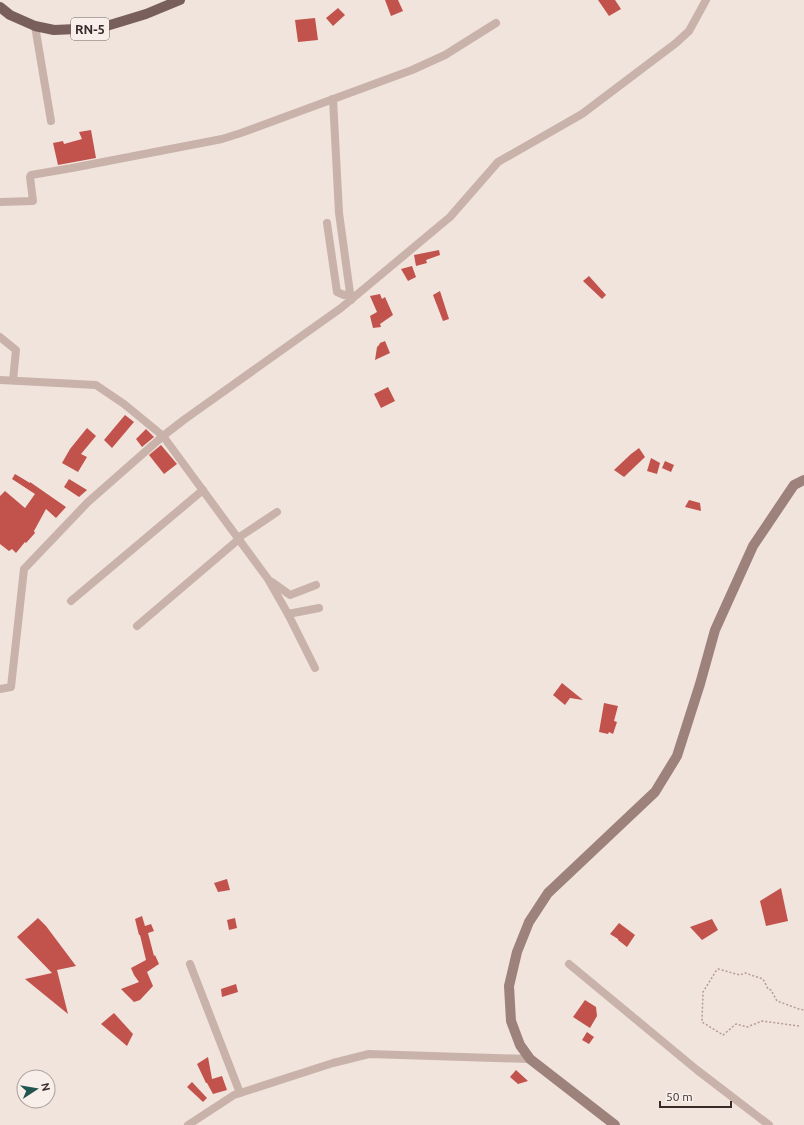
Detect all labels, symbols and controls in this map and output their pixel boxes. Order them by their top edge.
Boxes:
road number: RN-5 [71,18,109,40]
north arrow [16,1069,56,1109]
text: N [39,1082,53,1092]
scale bar [660,1083,731,1109]
text: 50 m [666,1090,693,1103]

